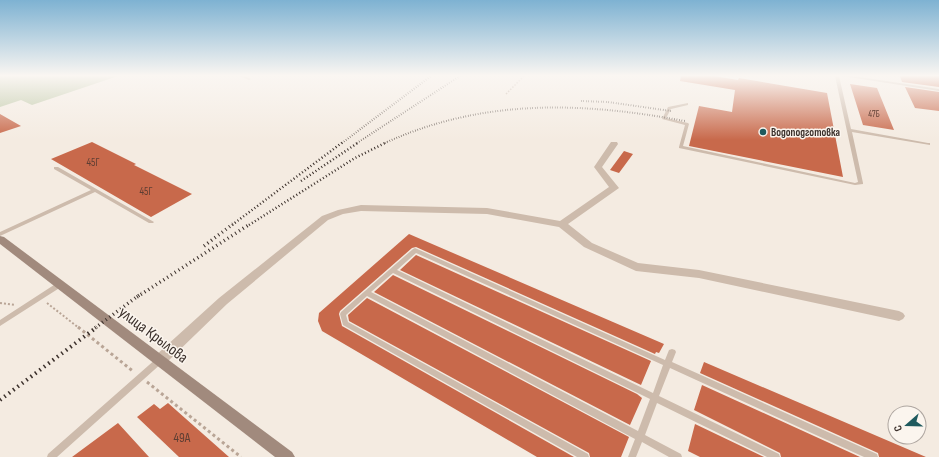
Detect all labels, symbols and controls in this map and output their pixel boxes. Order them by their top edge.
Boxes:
house number: 47Б [868,109,880,120]
place label: Водоподготовка [771,126,841,139]
marker: Водоподготовка [758,127,768,137]
house number: 45Г [86,156,100,169]
house number: 45Г [139,185,153,198]
street label: улица Крылова [115,303,191,367]
north arrow [887,405,927,445]
text: С [891,423,905,433]
house number: 49А [174,430,191,446]

